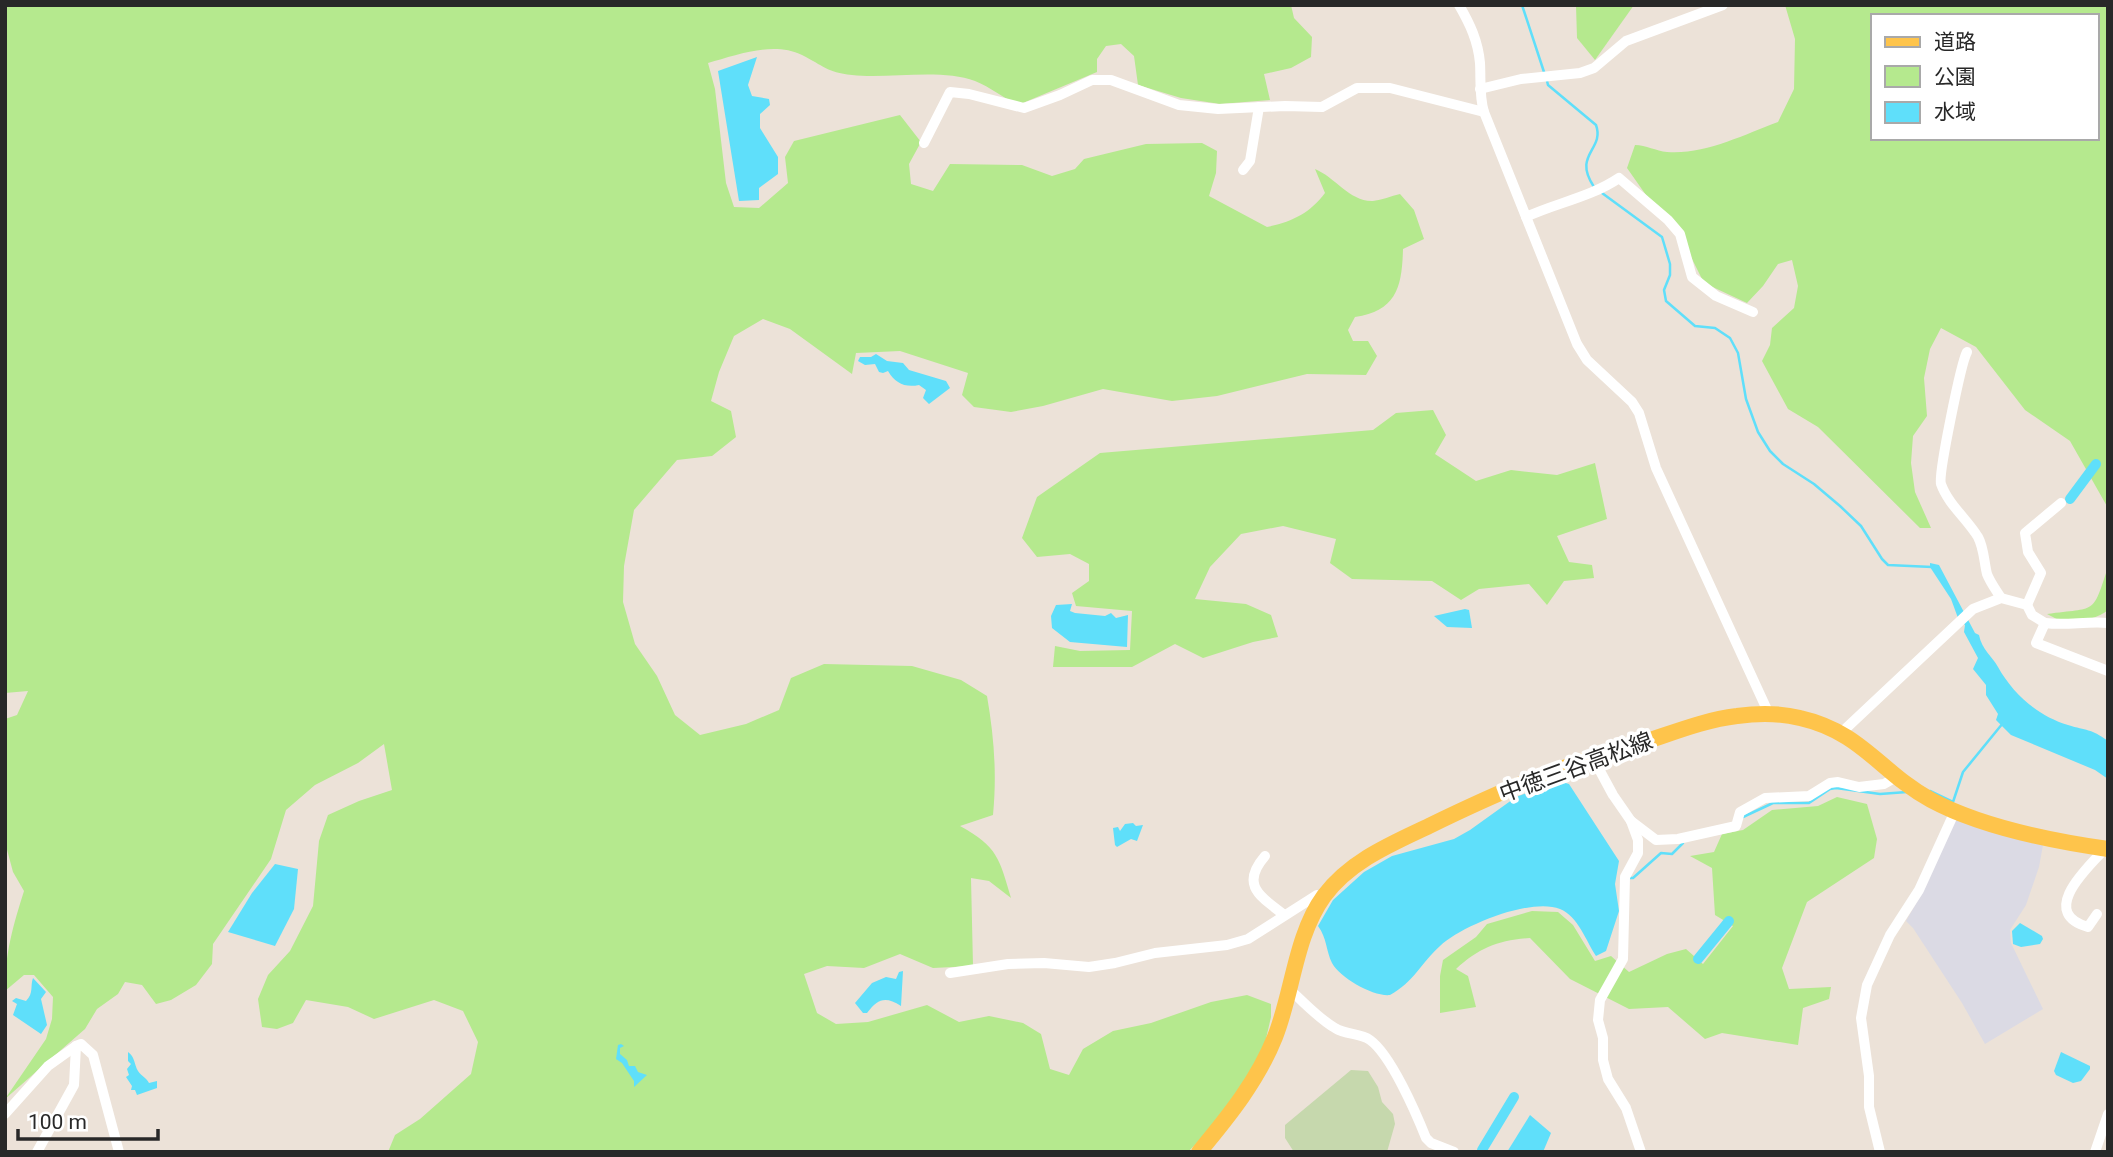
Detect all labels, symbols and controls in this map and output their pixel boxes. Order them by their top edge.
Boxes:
legend [1871,14,2099,140]
text: 道路 [1934,30,1976,54]
text: 公園 [1934,65,1976,89]
text: 水域 [1934,100,1976,124]
street label: 中徳三谷高松線 [1496,727,1656,808]
scale bar [18,1098,158,1142]
text: 100 m [28,1110,87,1134]

